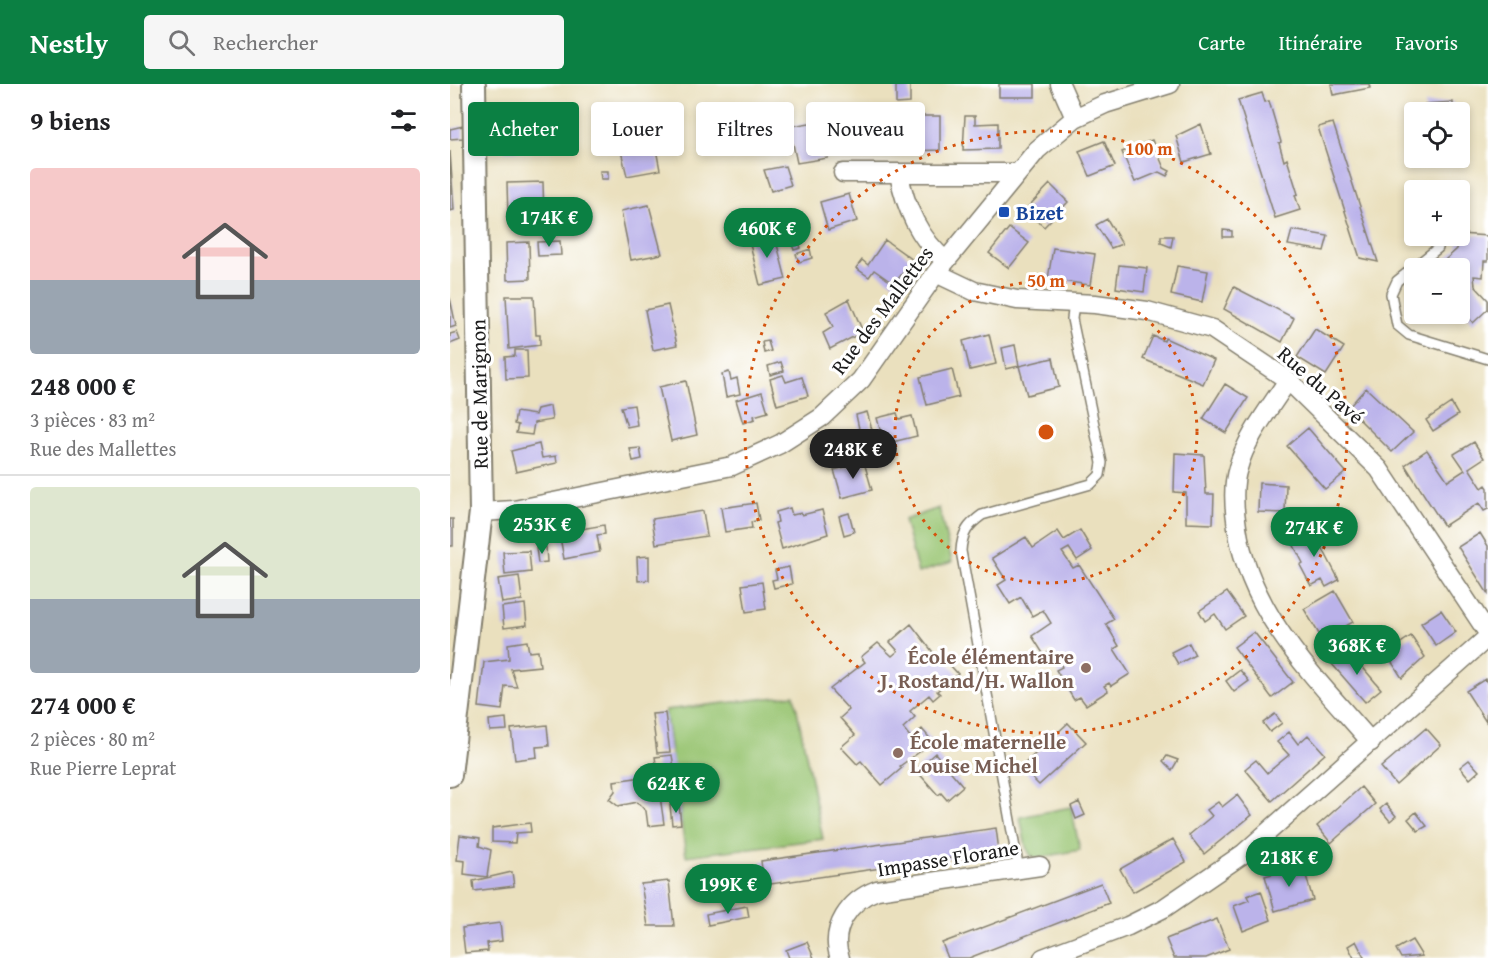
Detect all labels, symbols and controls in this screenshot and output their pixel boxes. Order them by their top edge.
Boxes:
search box [144,15,564,69]
text: Nestly [30,22,108,63]
icon: search [165,26,198,59]
text: Rechercher [213,26,318,58]
text: Carte [1198,27,1245,58]
text: Itinéraire [1278,27,1362,58]
text: Favoris [1395,27,1458,58]
text: 9 biens [30,101,111,140]
chip: Acheter [468,102,579,156]
chip: Louer [591,102,684,156]
chip: Filtres [696,102,794,156]
chip: Nouveau [806,102,925,156]
map controls [1404,102,1470,324]
button: locate [1404,102,1470,168]
icon: filters [387,104,420,137]
text: 100 m [1125,135,1173,162]
button: + [1404,180,1470,246]
pin: 174K € [500,197,598,248]
place label: Bizet [1016,197,1064,228]
text: 174K € [520,202,578,231]
marker: Bizet [997,205,1011,219]
icon: home [171,207,279,315]
pin: 460K € [718,208,816,259]
text: 460K € [738,213,796,242]
street label: Rue des Mallettes [823,239,941,381]
button: − [1404,258,1470,324]
text: 50 m [1027,267,1066,294]
street label: Rue de Marignon [462,319,496,469]
street label: Rue du Pavé [1271,338,1371,432]
text: 248 000 € [30,366,136,405]
text: 3 pièces · 83 m² [30,405,155,434]
centre of rings [1036,422,1056,442]
pin: 248K € [804,429,902,480]
text: Rue des Mallettes [30,434,176,463]
text: 248K € [824,434,882,463]
pin: 253K € [493,504,591,555]
pin: 274K € [1265,507,1363,558]
text: 253K € [513,509,571,538]
text: 274K € [1285,512,1343,541]
icon: home [171,526,279,634]
pin: 368K € [1308,625,1406,676]
text: 368K € [1328,630,1386,659]
place label: École élémentaire J. Rostand/H. Wallon [877,641,1075,696]
marker: École élémentaire J. Rostand/H. Wallon [1079,661,1093,675]
text: 274 000 € [30,685,136,724]
text: 2 pièces · 80 m² [30,724,155,753]
place label: École maternelle Louise Michel [910,726,1066,781]
marker: École maternelle Louise Michel [891,746,905,760]
text: Rue Pierre Leprat [30,753,176,782]
pin: 624K € [627,763,725,814]
text: 624K € [647,768,705,797]
street label: Impasse Florane [875,831,1021,884]
pin: 218K € [1240,837,1338,888]
text: 218K € [1260,842,1318,871]
pin: 199K € [679,864,777,915]
text: 199K € [699,869,757,898]

